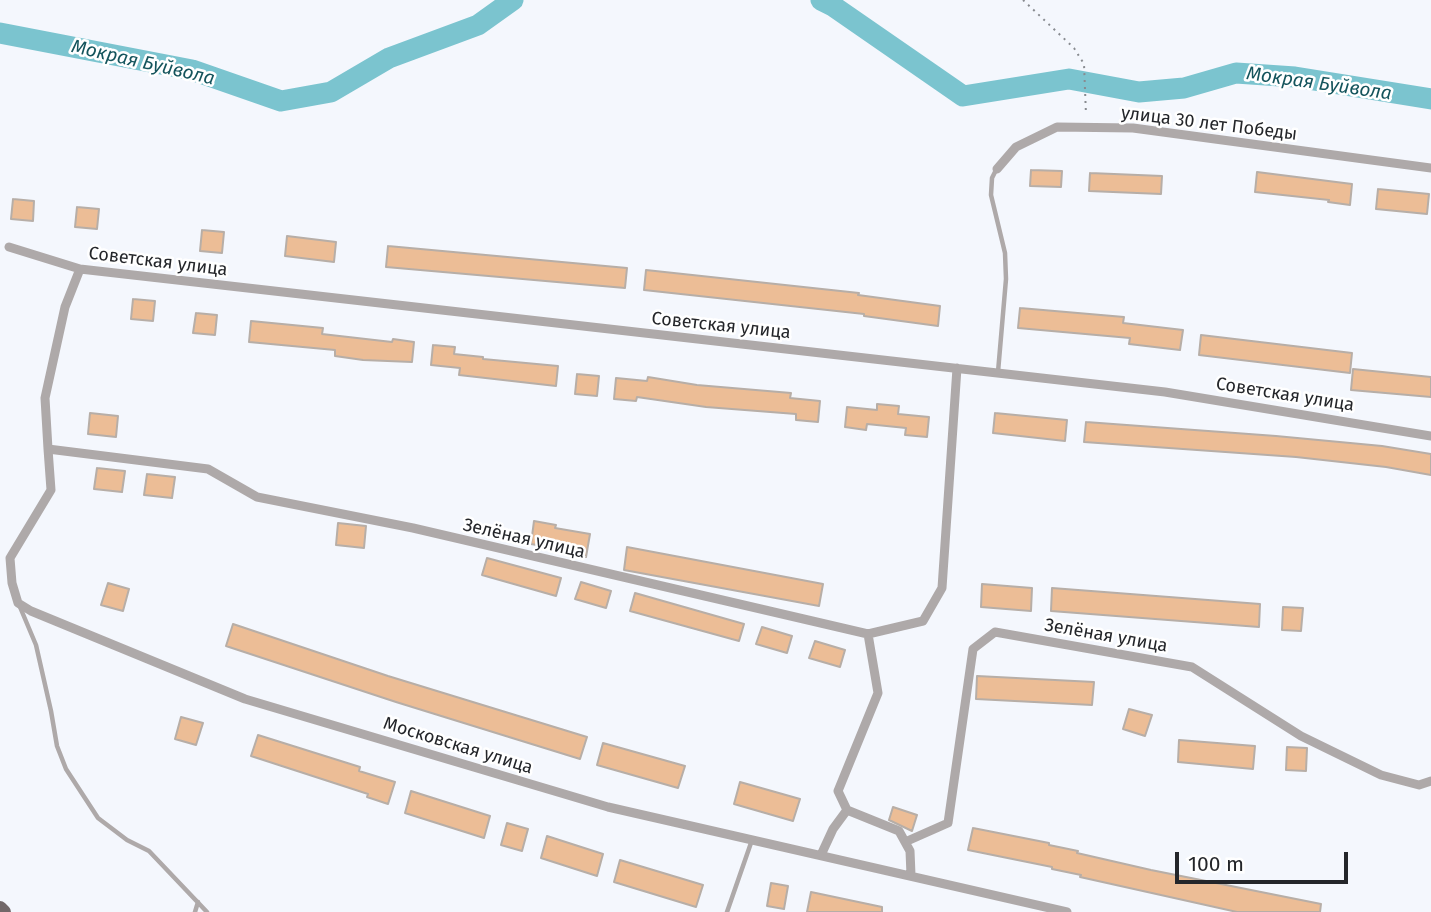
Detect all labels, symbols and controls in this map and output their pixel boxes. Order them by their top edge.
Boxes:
water label: Мокрая Буйвола [69,35,217,91]
water label: Мокрая Буйвола [1245,63,1393,105]
street label: улица 30 лет Победы [1120,102,1298,146]
street label: Советская улица [87,243,229,281]
street label: Советская улица [650,308,792,344]
street label: Советская улица [1214,373,1356,417]
street label: Зелёная улица [461,514,587,564]
street label: Зелёная улица [1043,615,1169,657]
street label: Московская улица [381,713,535,779]
scale bar [1179,838,1352,882]
text: 100 m [1188,851,1244,877]

